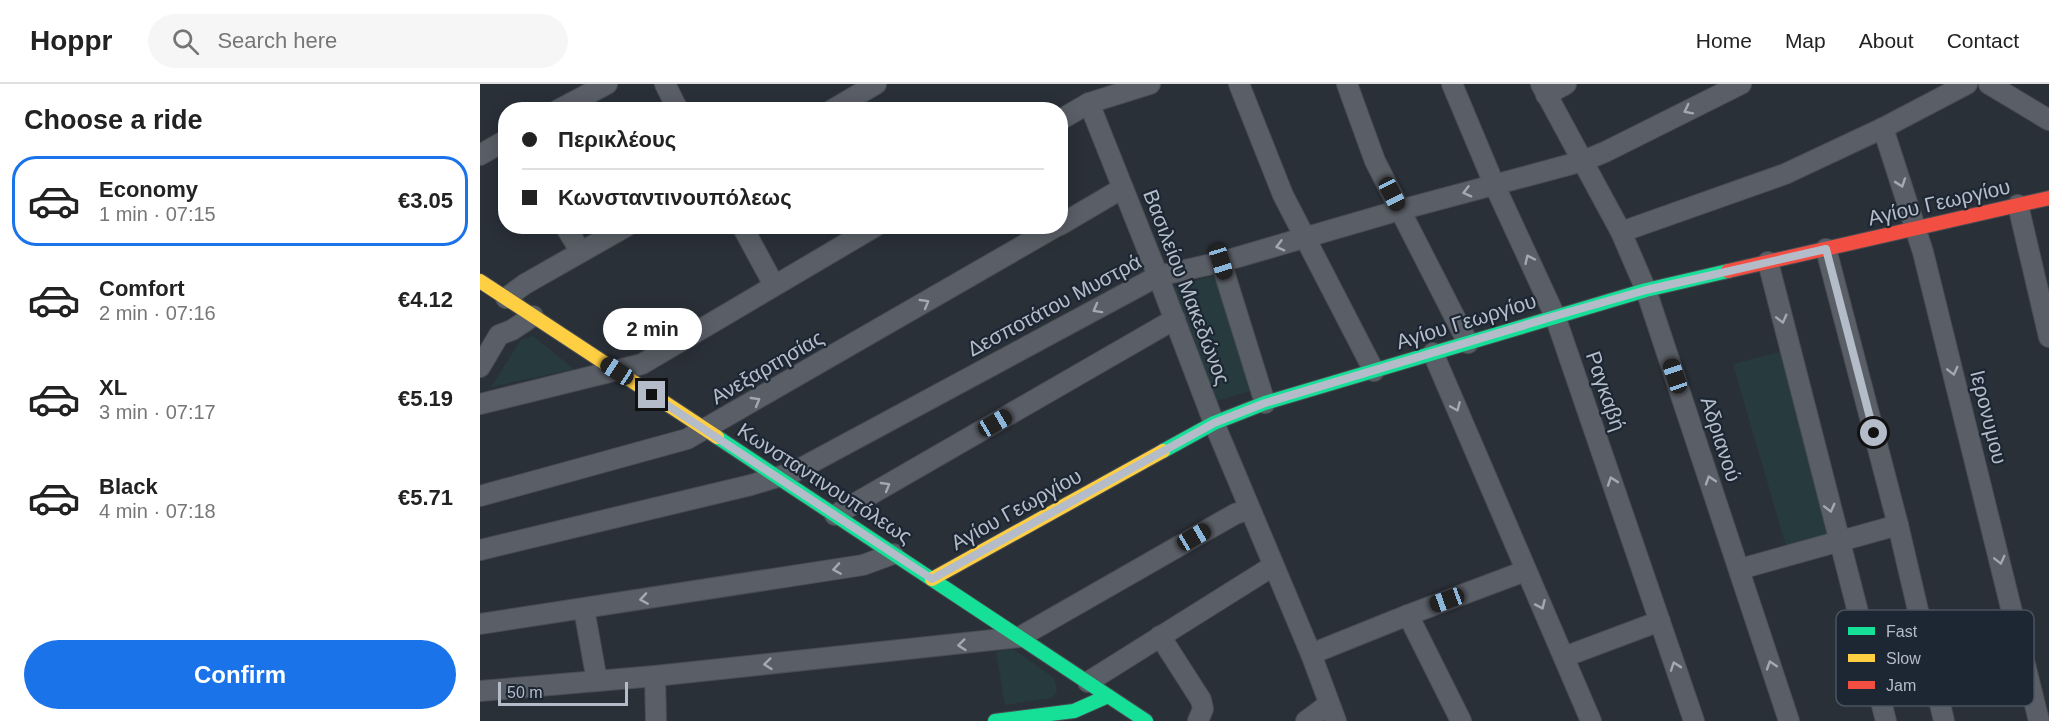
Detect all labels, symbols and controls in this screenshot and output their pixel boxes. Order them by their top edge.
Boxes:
search box [148,14,568,68]
text: Hoppr [30,25,112,56]
icon: search [169,25,202,58]
text: Search here [217,28,337,53]
text: Home [1696,29,1752,52]
text: Map [1785,29,1826,52]
text: About [1859,29,1914,52]
text: Contact [1947,29,2019,52]
one-way arrow [1684,103,1695,115]
text: Choose a ride [24,105,203,135]
text: Περικλέους [558,127,676,152]
icon: car [27,174,81,228]
car [1376,174,1408,214]
street label: Αγίου Γεωργίου [1866,174,2012,230]
text: Economy [99,177,198,202]
one-way arrow [1894,177,1906,188]
text: Κωνσταντινουπόλεως [558,185,792,210]
one-way arrow [1462,185,1473,197]
street label: Βασιλείου Μακεδώνος [1139,186,1235,388]
text: €3.05 [398,188,453,213]
text: 1 min · 07:15 [99,203,216,225]
one-way arrow [1275,239,1286,251]
car [1207,242,1235,282]
street label: Δεσποτάτου Μυστρά [963,249,1145,361]
one-way arrow [1524,255,1536,266]
icon: car [27,273,81,327]
text: Comfort [99,276,185,301]
text: €4.12 [398,287,453,312]
street label: Αγίου Γεωργίου [1393,289,1539,353]
one-way arrow [919,299,929,310]
text: 2 min · 07:16 [99,302,216,324]
one-way arrow [1093,302,1103,313]
callout: 2 min [602,308,702,350]
one-way arrow [1775,314,1788,324]
text: 2 min [626,318,679,340]
street label: Ανεξαρτησίας [707,326,827,408]
street label: Ραγκαβή [1582,348,1630,434]
car [597,354,637,388]
car [1661,356,1689,396]
one-way arrow [1946,365,1958,376]
street label: Ιερονυμου [1966,368,2012,466]
icon: car [27,372,81,426]
text: XL [99,375,127,400]
route end [638,381,665,408]
text: €5.19 [398,386,453,411]
street label: Αδριανού [1696,394,1746,484]
one-way arrow [750,396,761,408]
text: 3 min · 07:17 [99,401,216,423]
one-way arrow [1449,401,1461,412]
car [975,406,1015,440]
street label: Κωνσταντινουπόλεως [734,418,916,548]
route start [1860,419,1887,446]
street label: Αγίου Γεωργίου [947,464,1085,554]
icon: car [27,471,81,525]
text: Black [99,474,158,499]
one-way arrow [1705,475,1717,486]
one-way arrow [1606,476,1619,487]
one-way arrow [879,482,890,493]
text: €5.71 [398,485,453,510]
text: 4 min · 07:18 [99,500,216,522]
one-way arrow [1822,503,1835,513]
car [1174,520,1214,554]
one-way arrow [1993,555,2006,565]
one-way arrow [832,562,842,574]
car [1427,585,1467,615]
one-way arrow [640,593,649,605]
one-way arrow [1533,599,1545,610]
legend [1836,610,2034,706]
text: Fast [1886,623,1918,640]
one-way arrow [957,638,966,651]
button: Confirm [24,640,456,709]
text: Slow [1886,650,1921,667]
one-way arrow [763,657,772,670]
one-way arrow [1766,660,1778,671]
one-way arrow [1670,661,1683,672]
text: Jam [1886,677,1916,694]
scale bar [498,679,628,706]
text: 50 m [507,684,543,701]

